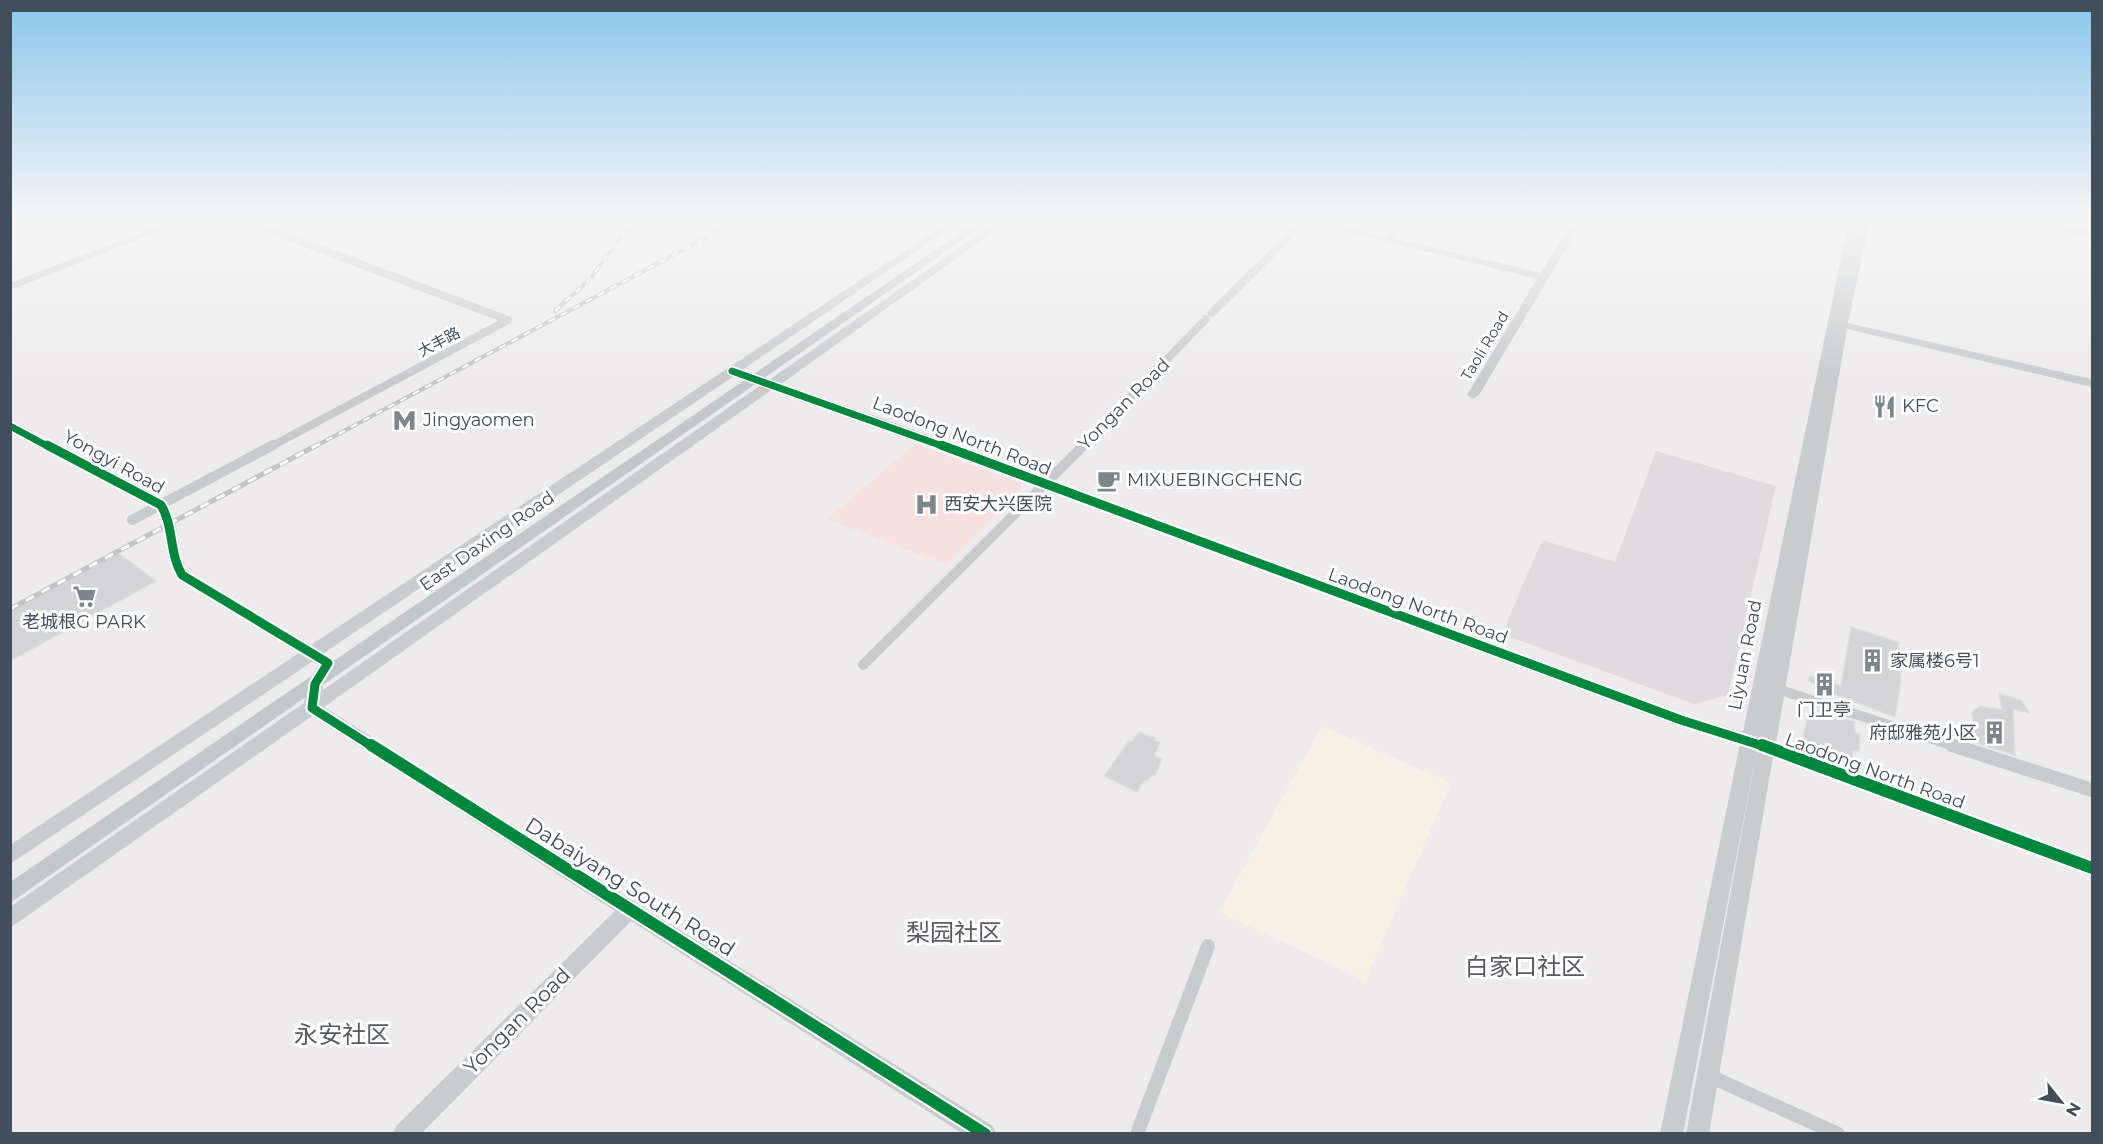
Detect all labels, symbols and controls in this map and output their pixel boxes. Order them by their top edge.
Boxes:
street label: Taoli Road [1456,308,1513,384]
street label: 大丰路 [414,323,463,361]
street label: Yongan Road [1074,354,1174,454]
street label: Laodong North Road [869,392,1055,480]
restaurant icon: KFC [1871,393,1897,419]
place label: KFC [1902,395,1939,417]
metro station icon: Jingyaomen [392,407,418,433]
place label: Jingyaomen [422,409,535,431]
street label: Yongyi Road [59,425,169,499]
cafe icon: MIXUEBINGCHENG [1096,467,1122,493]
place label: MIXUEBINGCHENG [1127,469,1303,491]
street label: East Daxing Road [415,486,559,596]
hospital icon: 西安大兴医院 [913,491,939,517]
place label: 西安大兴医院 [944,493,1052,515]
street label: Laodong North Road [1325,563,1511,649]
supermarket icon: 老城根G PARK [71,583,97,609]
street label: Liyuan Road [1724,598,1766,712]
place label: 老城根G PARK [22,611,146,633]
building icon: 家属楼6号1 [1859,648,1885,674]
place label: 家属楼6号1 [1890,650,1979,672]
building icon: 门卫亭 [1811,671,1837,697]
place label: 门卫亭 [1797,699,1851,721]
building icon: 府邸雅苑小区 [1982,720,2008,746]
place label: 府邸雅苑小区 [1869,722,1977,744]
street label: Laodong North Road [1782,728,1968,814]
street label: Dabaiyang South Road [521,812,740,961]
district label: 梨园社区 [906,918,1002,947]
district label: 白家口社区 [1465,952,1585,981]
street label: Yongan Road [458,962,575,1079]
district label: 永安社区 [294,1020,390,1049]
north arrow [2031,1072,2091,1132]
text: N [2062,1099,2085,1120]

